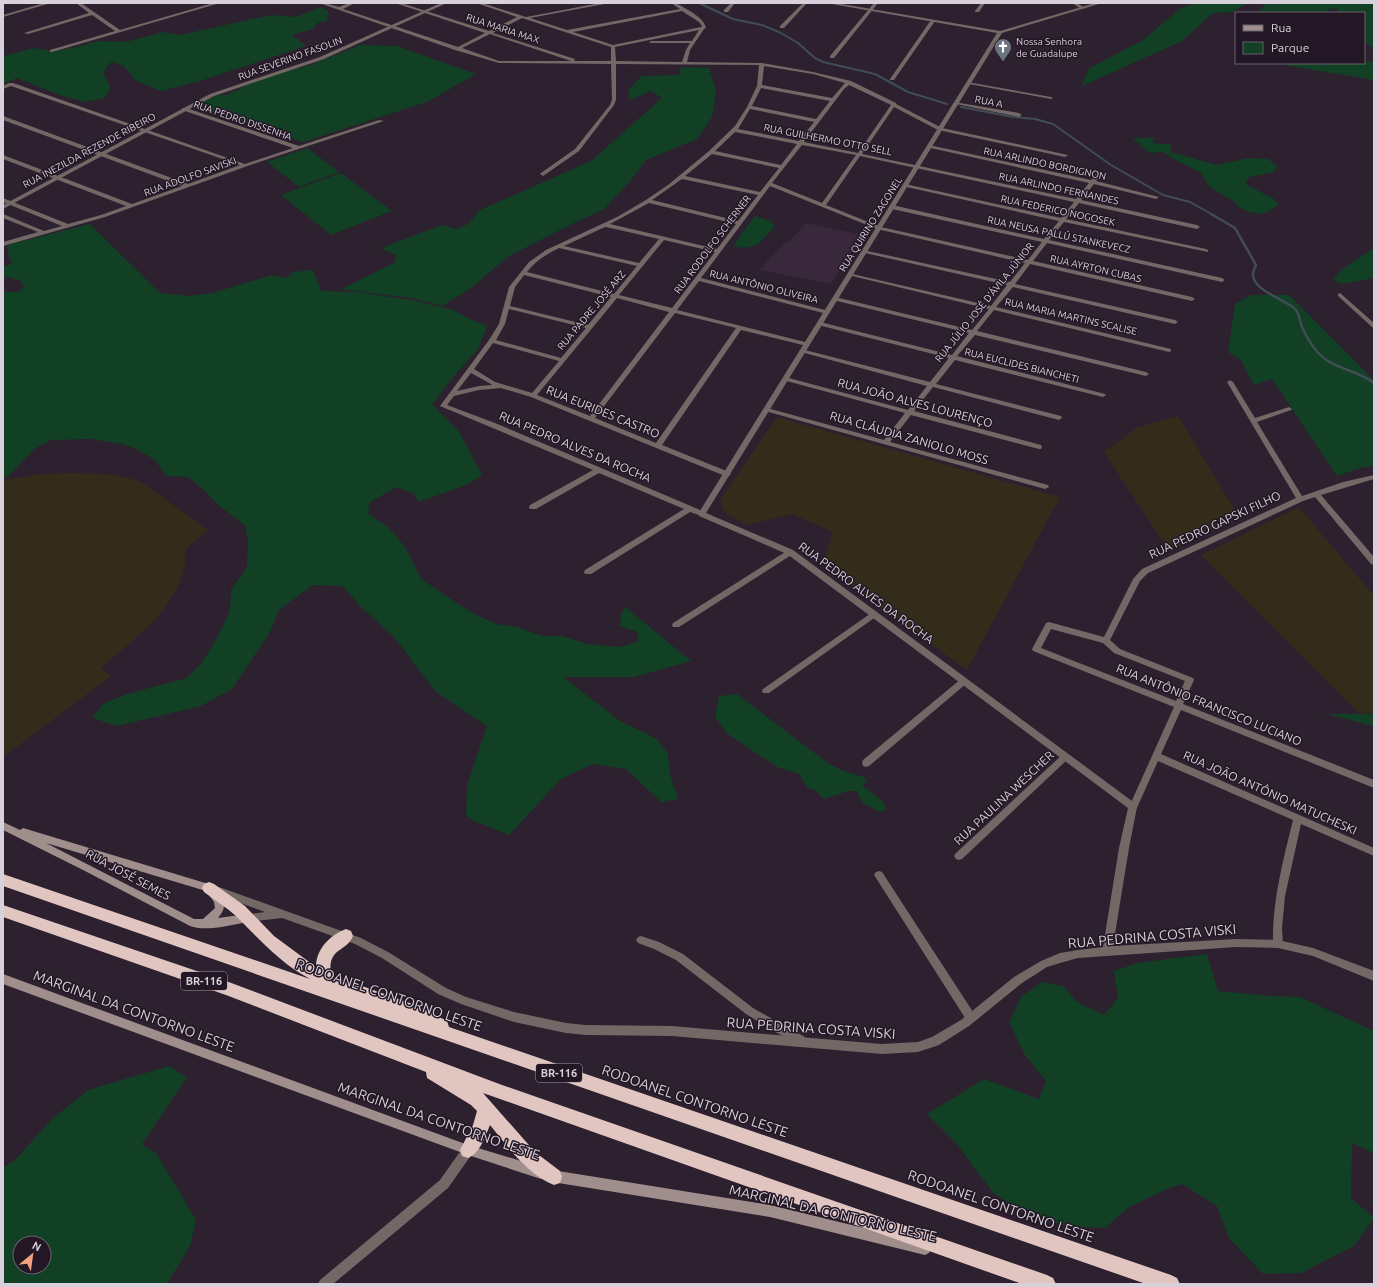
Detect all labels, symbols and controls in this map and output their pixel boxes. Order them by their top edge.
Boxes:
street label: RUA MARIA MAX [465,11,541,45]
legend [1235,12,1365,64]
text: Rua [1271,21,1292,34]
street label: RUA SEVERINO FASOLIN [237,34,344,82]
place label: Nossa Senhora de Guadalupe [1016,36,1082,59]
church icon: Nossa Senhora de Guadalupe [993,37,1013,62]
text: Parque [1271,41,1309,54]
street label: RUA A [974,93,1004,110]
street label: RUA PEDRO DISSENHA [192,98,294,143]
street label: RUA INEZILDA REZENDE RIBEIRO [21,111,158,190]
street label: RUA GUILHERMO OTTO SELL [763,122,893,157]
street label: RUA ARLINDO BORDIGNON [983,145,1107,182]
street label: RUA ADOLFO SAVISKI [142,155,238,198]
street label: RUA ARLINDO FERNANDES [998,170,1120,207]
street label: RUA QUIRINO ZAGONEL [837,175,904,274]
street label: RUA RODOLFO SCHERNER [672,193,753,296]
street label: RUA FEDERICO NOGOSEK [1000,193,1116,228]
street label: RUA NEUSA PALLÚ STANKEVECZ [986,213,1132,255]
street label: RUA JÚLIO JOSÉ D'ÁVILA JÚNIOR [932,240,1036,364]
street label: RUA AYRTON CUBAS [1049,253,1143,284]
street label: RUA PADRE JOSÉ ARZ [554,268,628,352]
street label: RUA ANTÔNIO OLIVEIRA [709,268,820,305]
street label: RUA MARIA MARTINS SCALISE [1004,296,1138,337]
street label: RUA EUCLIDES BIANCHETI [964,346,1080,385]
street label: RUA JOÃO ALVES LOURENÇO [836,376,994,429]
street label: RUA EURIDES CASTRO [545,383,662,440]
street label: RUA PEDRO ALVES DA ROCHA [497,409,653,485]
street label: RUA CLÁUDIA ZANIOLO MOSS [829,409,990,466]
street label: RUA PEDRO GAPSKI FILHO [1147,488,1283,561]
street label: RUA PEDRO ALVES DA ROCHA [796,539,936,646]
street label: RUA ANTÔNIO FRANCISCO LUCIANO [1115,661,1304,748]
street label: RUA PAULINA WESCHER [951,748,1056,847]
street label: RUA JOÃO ANTÔNIO MATUCHESKI [1181,748,1359,837]
street label: RUA JOSÉ SEMES [84,847,173,902]
street label: RUA PEDRINA COSTA VISKI [1067,921,1237,951]
street label: RODOANEL CONTORNO LESTE [294,956,484,1034]
street label: MARGINAL DA CONTORNO LESTE [31,967,237,1055]
road number: BR-116 [181,972,227,990]
street label: RUA PEDRINA COSTA VISKI [726,1014,896,1042]
street label: RODOANEL CONTORNO LESTE [600,1062,790,1140]
road number: BR-116 [536,1064,582,1082]
street label: MARGINAL DA CONTORNO LESTE [336,1079,542,1163]
street label: RODOANEL CONTORNO LESTE [906,1167,1096,1245]
street label: MARGINAL DA CONTORNO LESTE [728,1181,939,1245]
north arrow [12,1235,52,1275]
text: N [30,1239,43,1253]

